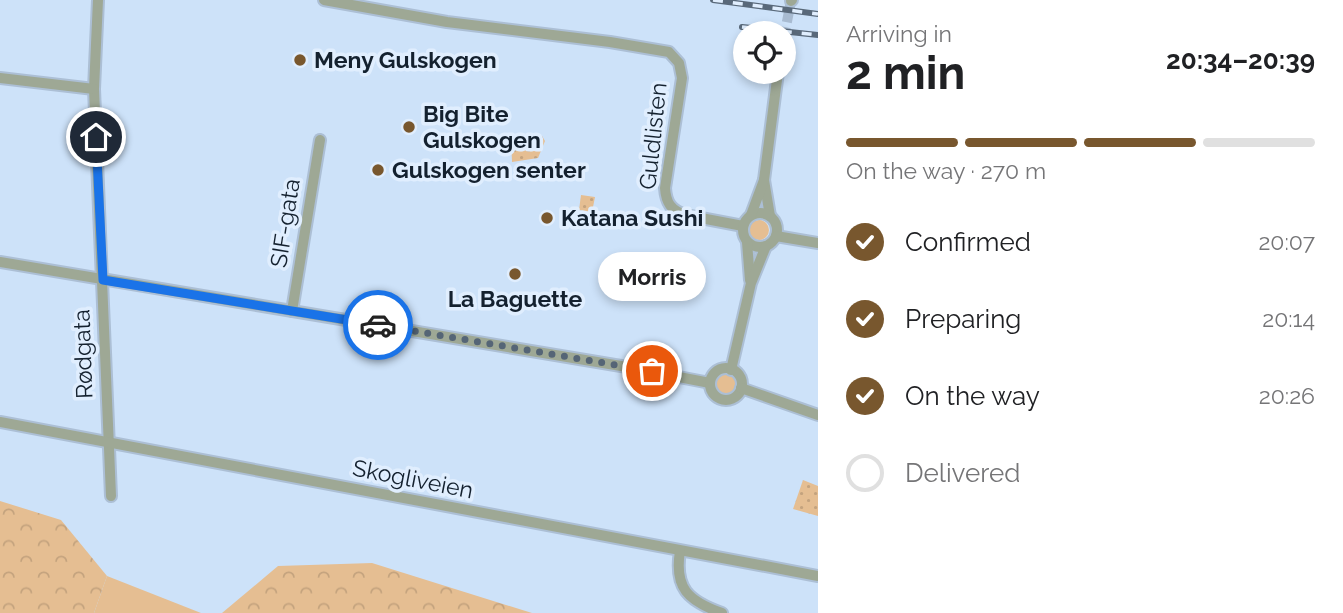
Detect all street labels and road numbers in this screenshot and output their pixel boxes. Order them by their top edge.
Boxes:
street label: Guldlisten [633,81,672,191]
street label: SIF-gata [264,177,305,269]
street label: Rødgata [67,309,98,399]
street label: Skogliveien [351,454,476,503]

